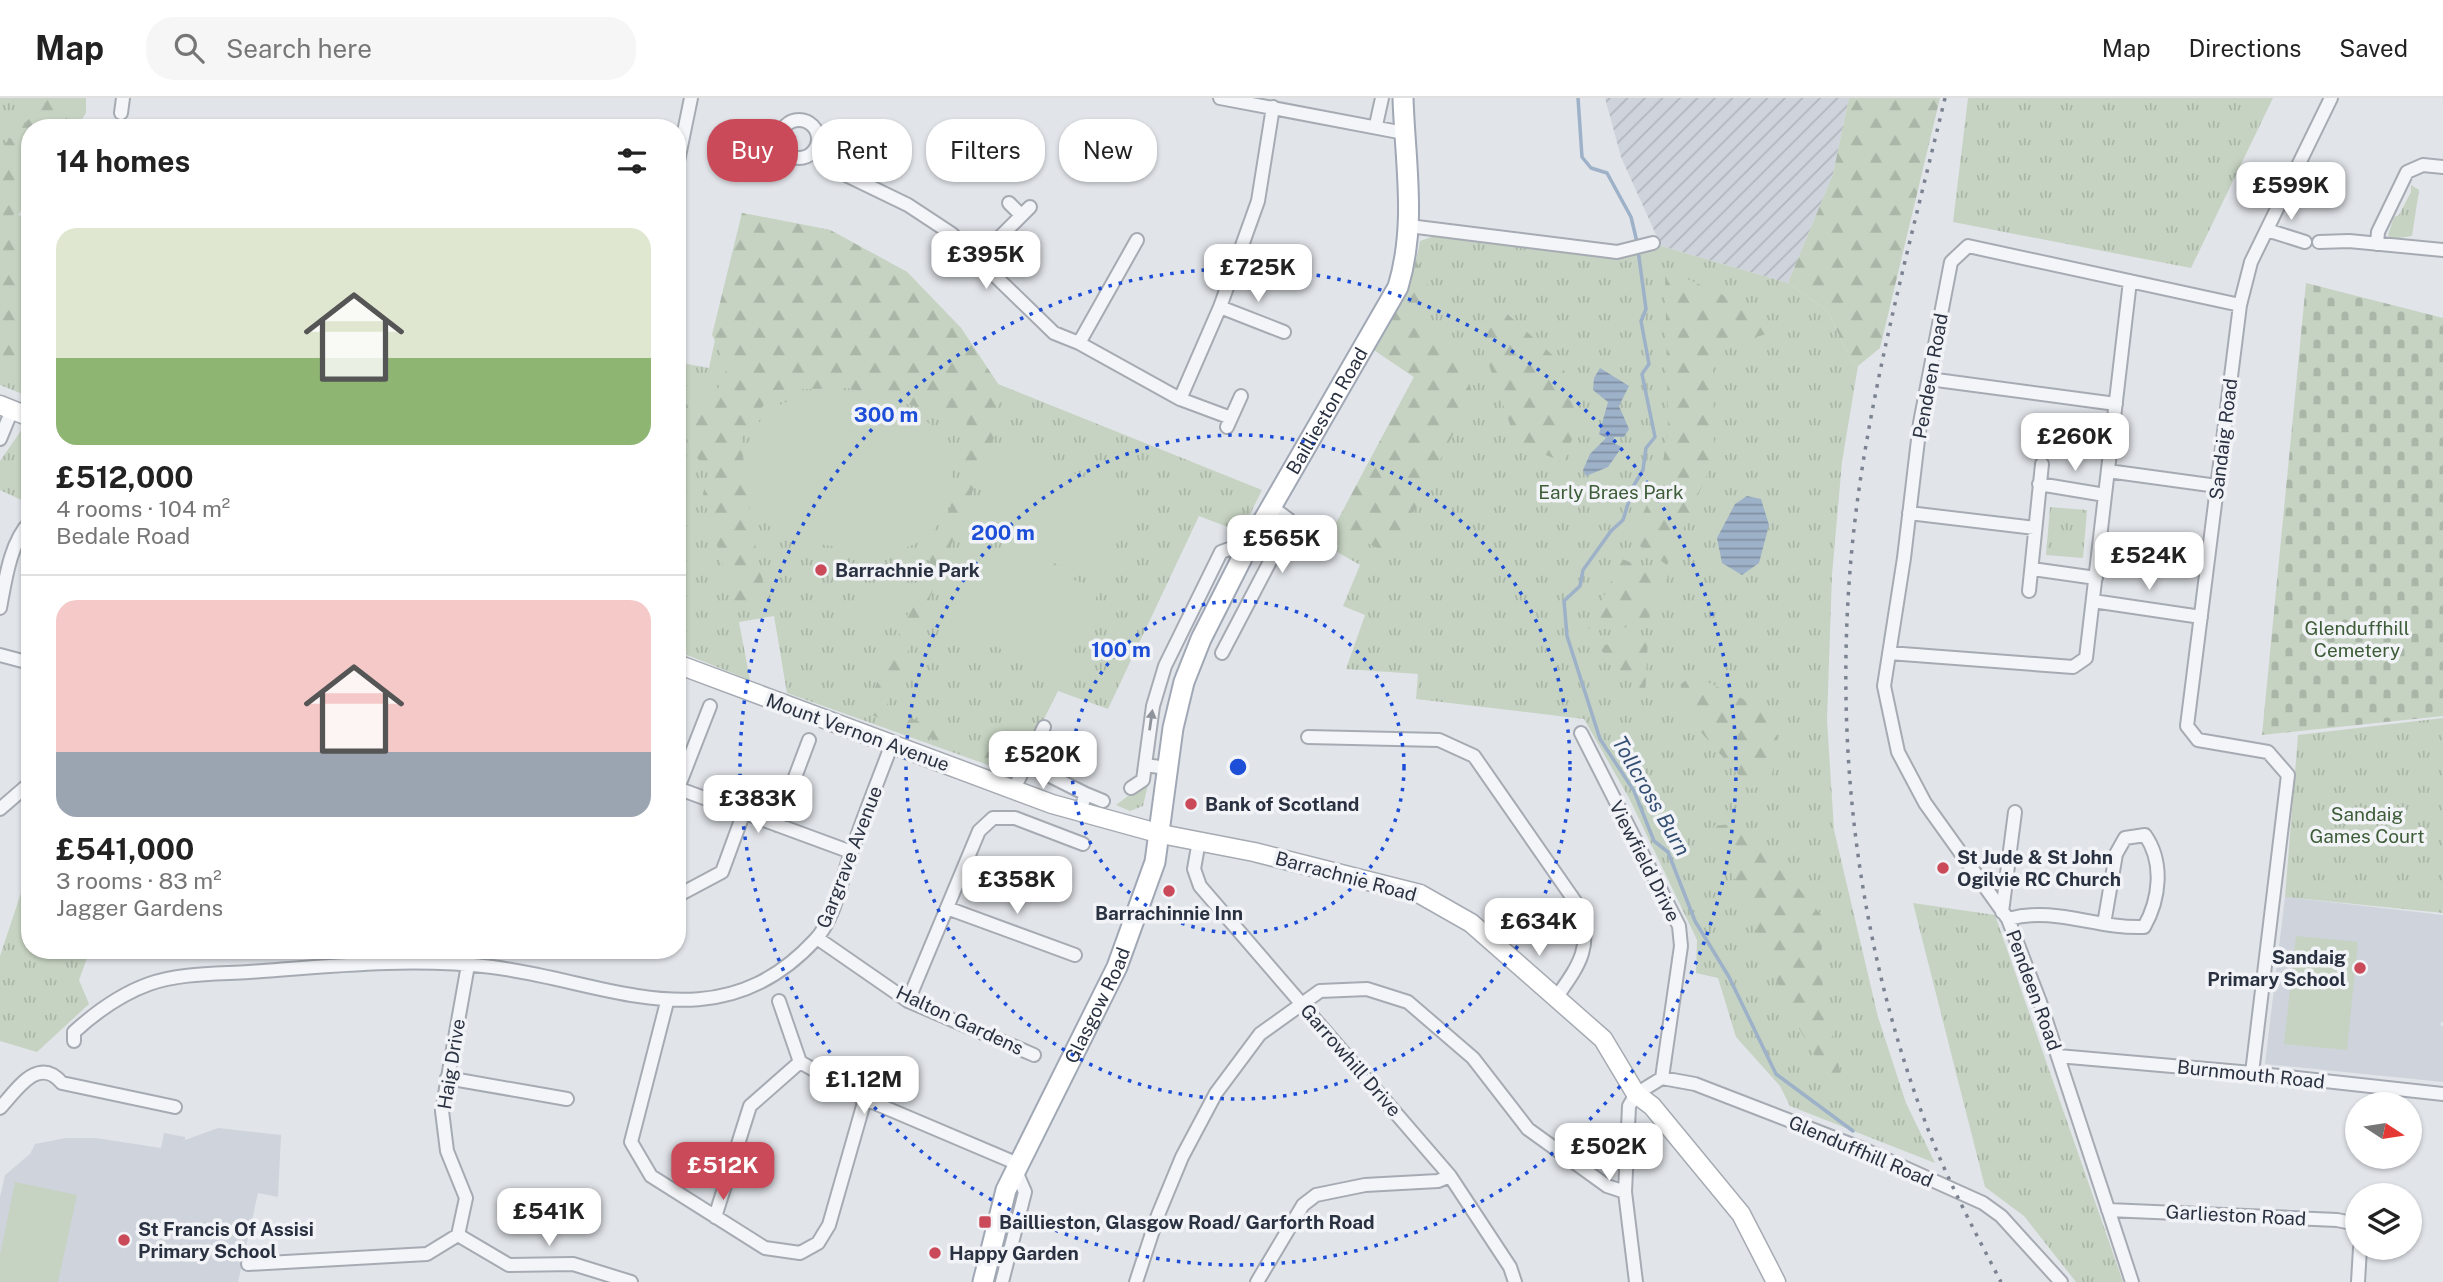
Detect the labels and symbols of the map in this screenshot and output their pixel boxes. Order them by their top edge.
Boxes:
pin: £599K [2242,162,2340,222]
pin: £395K [937,232,1035,291]
pin: £725K [1209,244,1307,304]
street label: Pendeen Road [1908,312,1952,440]
street label: Baillieston Road [1281,343,1372,478]
street label: Sandaig Road [2205,377,2241,501]
text: 300 m [854,402,918,427]
pin: £260K [2026,414,2124,473]
park label: Early Braes Park [1538,481,1684,503]
pin: £565K [1233,516,1331,575]
text: 200 m [971,520,1035,545]
pin: £524K [2100,532,2198,592]
place label: Barrachnie Park [835,559,980,581]
marker: Barrachnie Park [813,562,829,578]
park label: Glenduffhill Cemetery [2305,617,2409,661]
text: 100 m [1091,637,1151,662]
street label: Mount Vernon Avenue [763,689,953,775]
one-way arrow [1146,709,1157,731]
water label: Tollcross Burn [1607,731,1696,860]
pin: £520K [994,732,1092,791]
centre of rings [1226,755,1250,779]
pin: £383K [709,776,807,835]
street label: Gargrave Avenue [812,783,886,931]
place label: Bank of Scotland [1205,793,1359,815]
marker: Bank of Scotland [1183,796,1199,812]
street label: Viewfield Drive [1605,797,1685,925]
park label: Sandaig Games Court [2309,803,2425,847]
place label: St Jude & St John Ogilvie RC Church [1957,846,2121,890]
street label: Barrachnie Road [1273,847,1419,905]
pin: £358K [968,856,1066,916]
marker: St Jude & St John Ogilvie RC Church [1935,860,1951,876]
marker: Barrachinnie Inn [1161,883,1177,899]
pin: £634K [1490,898,1588,958]
place label: Barrachinnie Inn [1095,902,1243,924]
street label: Pendeen Road [2002,927,2066,1053]
street label: Glasgow Road [1060,944,1134,1067]
place label: Sandaig Primary School [2207,946,2346,990]
marker: Sandaig Primary School [2352,960,2368,976]
street label: Halton Gardens [893,981,1027,1059]
street label: Garrowhill Drive [1296,999,1406,1121]
street label: Haig Drive [433,1017,469,1111]
street label: Burnmouth Road [2176,1055,2326,1093]
pin: £1.12M [807,1056,921,1116]
north arrow [2345,1092,2422,1169]
street label: Glenduffhill Road [1786,1111,1936,1191]
pin: £502K [1560,1124,1658,1183]
pin: £512K [674,1142,772,1202]
pin: £541K [500,1188,598,1248]
street label: Garlieston Road [2165,1200,2307,1230]
place label: Baillieston, Glasgow Road/ Garforth Road [999,1211,1375,1233]
marker: Baillieston, Glasgow Road/ Garforth Road [977,1214,993,1230]
place label: St Francis Of Assisi Primary School [138,1218,314,1262]
marker: St Francis Of Assisi Primary School [116,1232,132,1248]
place label: Happy Garden [949,1242,1079,1264]
marker: Happy Garden [927,1245,943,1261]

